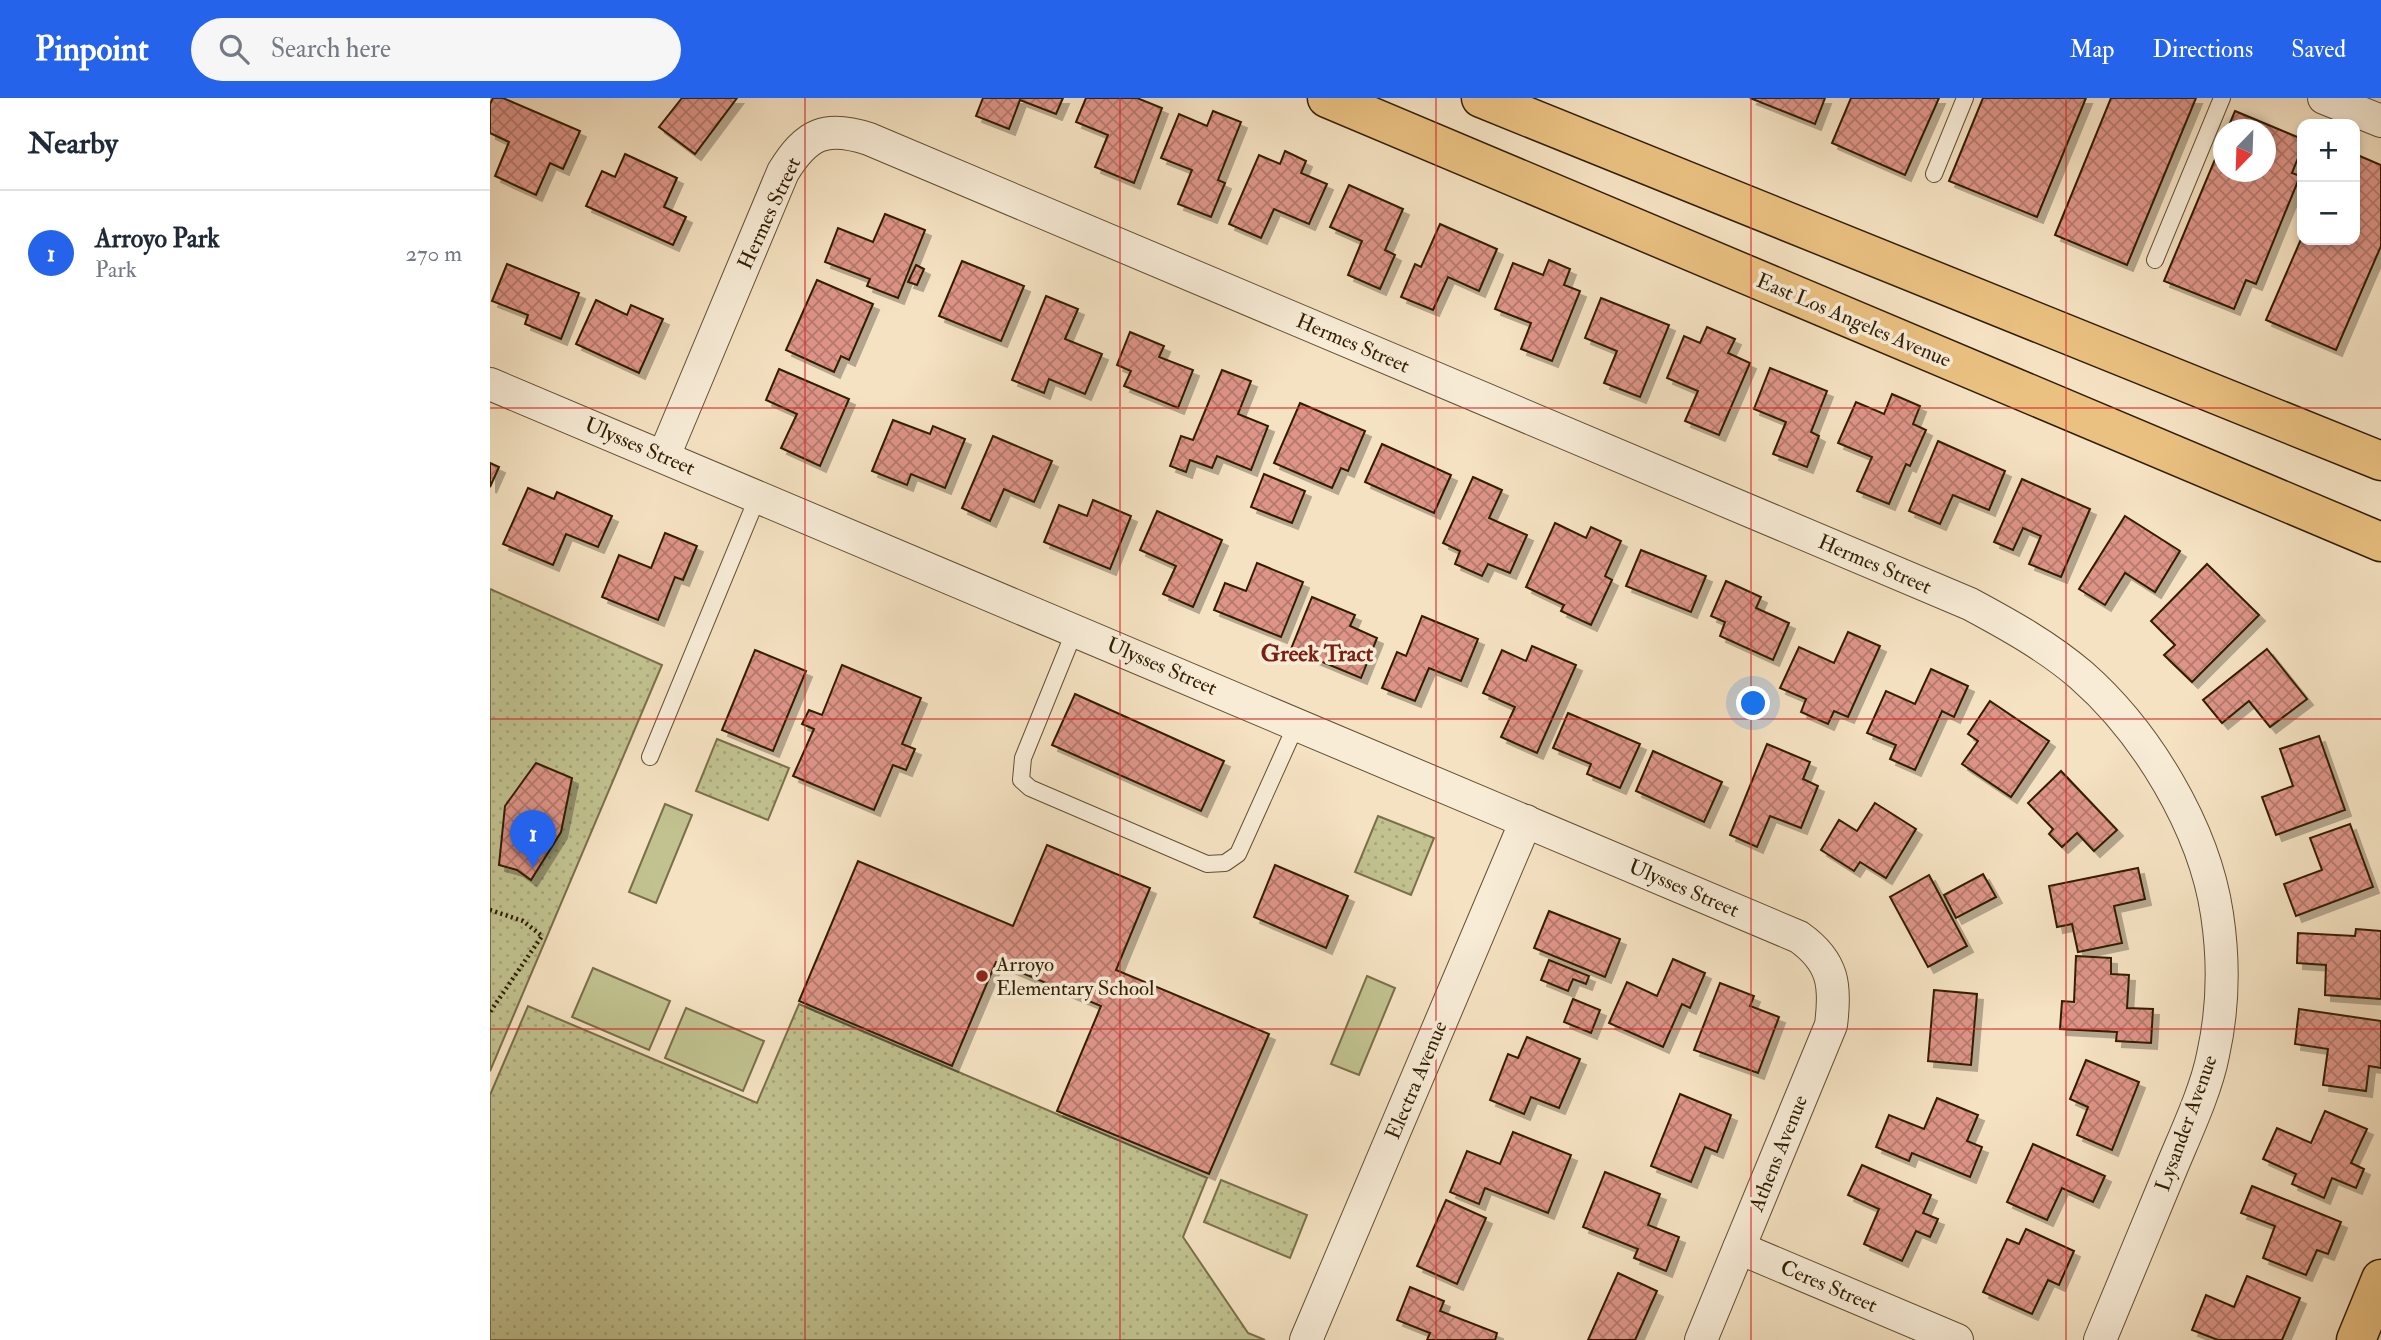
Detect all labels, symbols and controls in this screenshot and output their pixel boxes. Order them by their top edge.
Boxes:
search box [191,18,681,81]
text: Pinpoint [35,29,149,70]
icon: search [215,30,253,68]
text: Search here [271,33,391,65]
text: Map [2069,34,2114,65]
text: Directions [2152,34,2253,65]
text: Saved [2291,34,2346,65]
north arrow [2213,119,2276,182]
map controls [2297,119,2360,245]
button: + [2297,119,2360,182]
text: Nearby [28,125,118,162]
street label: Hermes Street [732,153,807,274]
button: − [2297,182,2360,245]
text: Arroyo Park [95,223,220,255]
text: 1 [47,239,55,268]
text: 270 m [405,239,462,268]
text: Park [95,255,137,284]
street label: East Los Angeles Avenue [1752,267,1955,374]
street label: Hermes Street [1292,307,1414,380]
street label: Ulysses Street [580,411,699,482]
street label: Hermes Street [1814,528,1936,601]
street label: Ulysses Street [1102,631,1221,702]
district label: Greek Tract [1261,639,1374,668]
your location [1736,686,1770,720]
pin: 1 [510,810,556,868]
street label: Ulysses Street [1624,853,1743,924]
place label: Arroyo Elementary School [995,951,1155,1002]
marker: Arroyo Elementary School [974,968,990,984]
street label: Electra Avenue [1379,1017,1454,1144]
street label: Lysander Avenue [2149,1051,2224,1195]
street label: Athens Avenue [1742,1091,1814,1216]
street label: Ceres Street [1776,1254,1882,1319]

